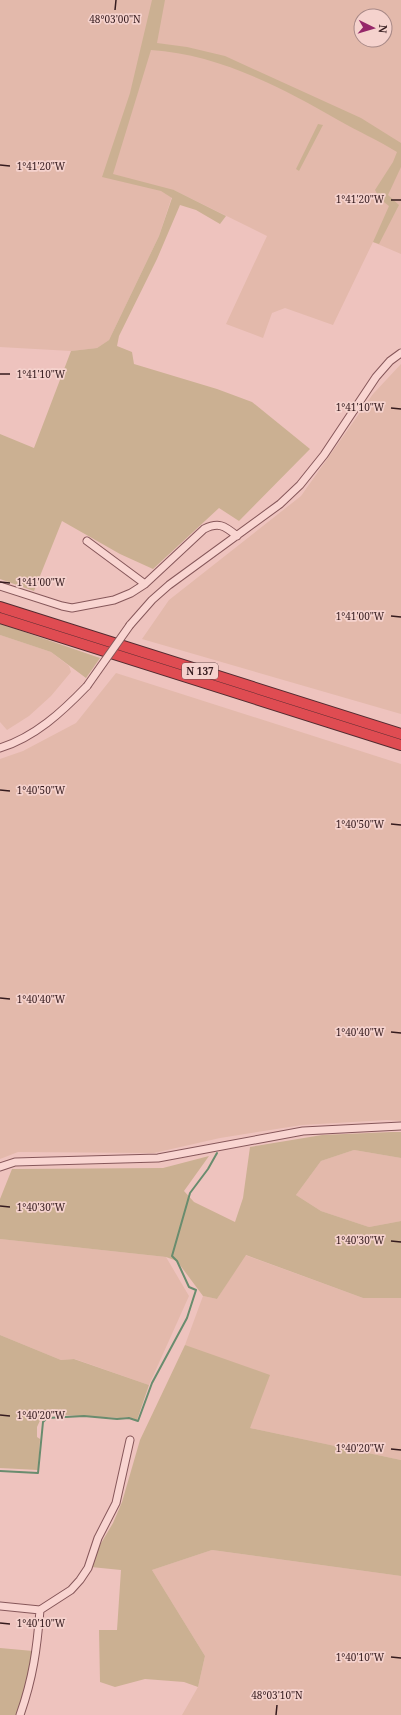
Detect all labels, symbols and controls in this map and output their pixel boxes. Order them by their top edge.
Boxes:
north arrow [353,8,393,48]
text: 48°03'00"N [89,12,141,26]
text: N [376,24,391,34]
text: 1°41'20"W [17,159,66,173]
text: 1°41'20"W [336,192,385,206]
text: 1°41'10"W [17,367,66,381]
text: 1°41'10"W [336,400,385,414]
text: 1°41'00"W [17,575,66,589]
text: 1°41'00"W [336,609,385,623]
road number: N 137 [182,663,218,679]
text: 1°40'50"W [17,783,66,797]
text: 1°40'50"W [336,817,385,831]
text: 1°40'40"W [17,992,66,1006]
text: 1°40'40"W [336,1025,385,1039]
text: 1°40'30"W [17,1200,66,1214]
text: 1°40'30"W [336,1233,385,1247]
text: 1°40'20"W [17,1408,66,1422]
text: 1°40'20"W [336,1441,385,1455]
text: 1°40'10"W [17,1616,66,1630]
text: 1°40'10"W [336,1650,385,1664]
text: 48°03'10"N [251,1688,303,1702]

